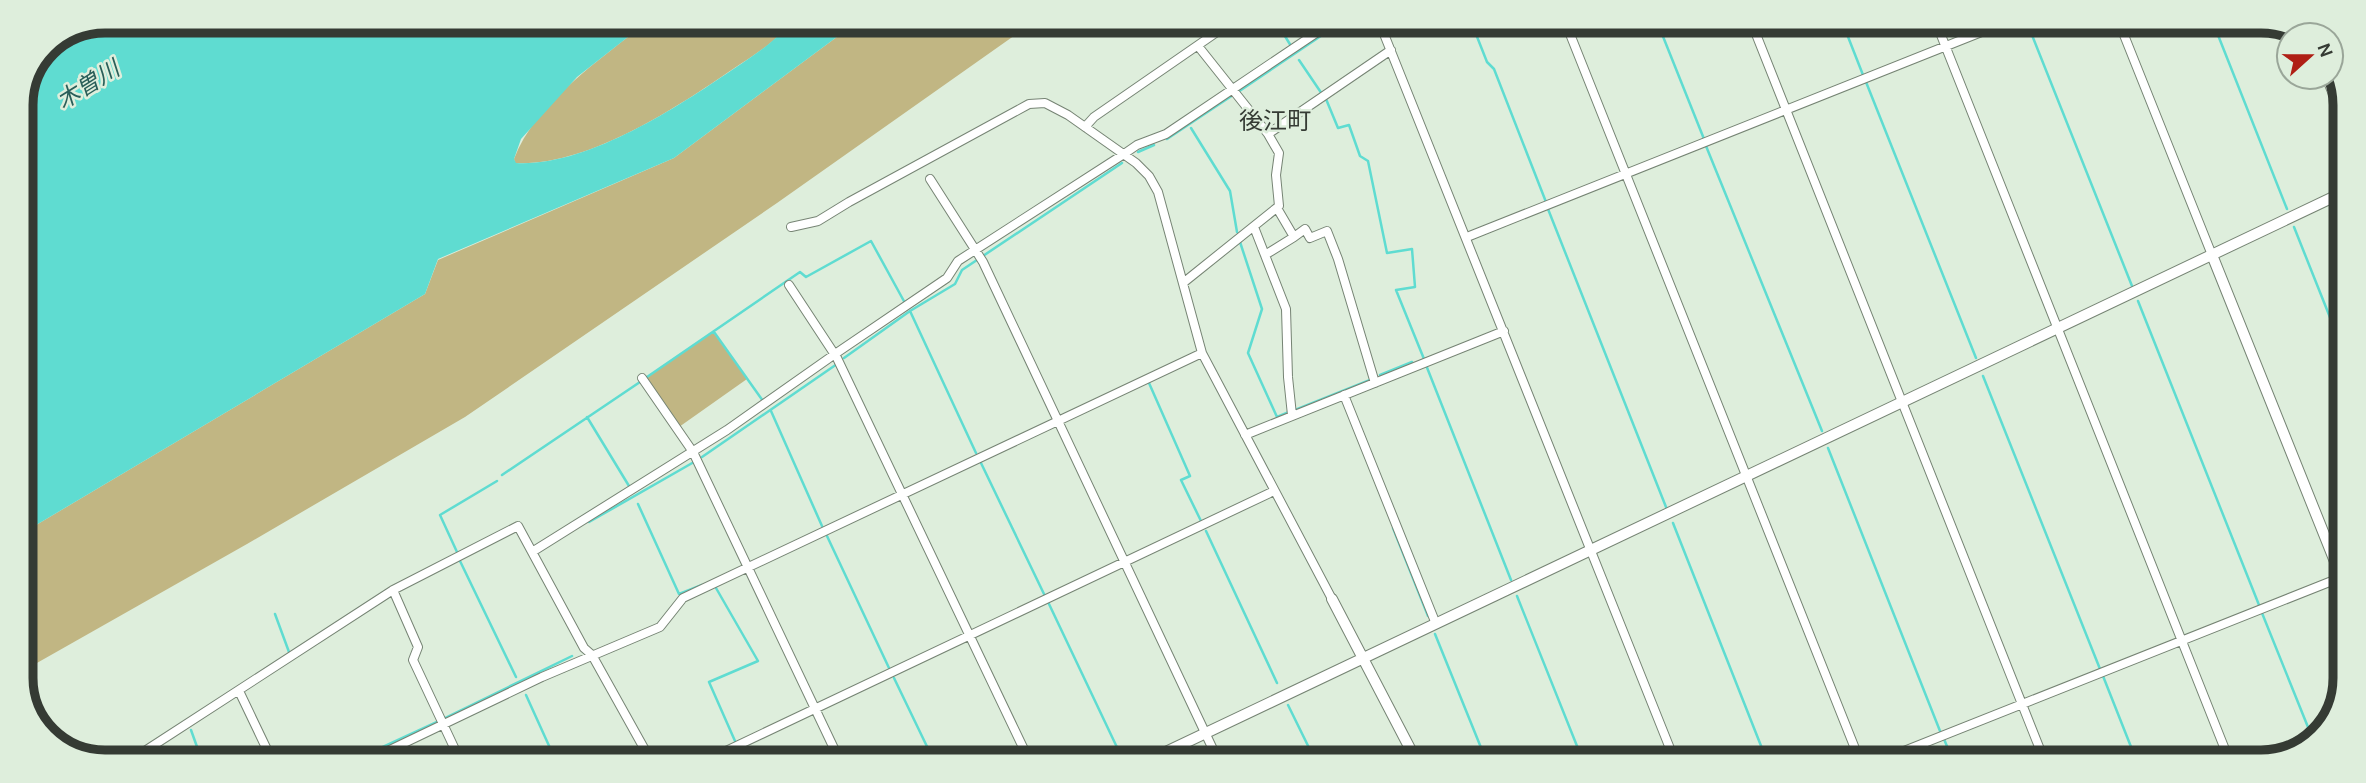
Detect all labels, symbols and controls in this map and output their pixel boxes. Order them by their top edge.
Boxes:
north arrow [2275,21,2345,91]
text: N [2312,40,2338,61]
water label: 木曽川 [52,54,127,115]
district label: 後江町 [1239,107,1311,135]

